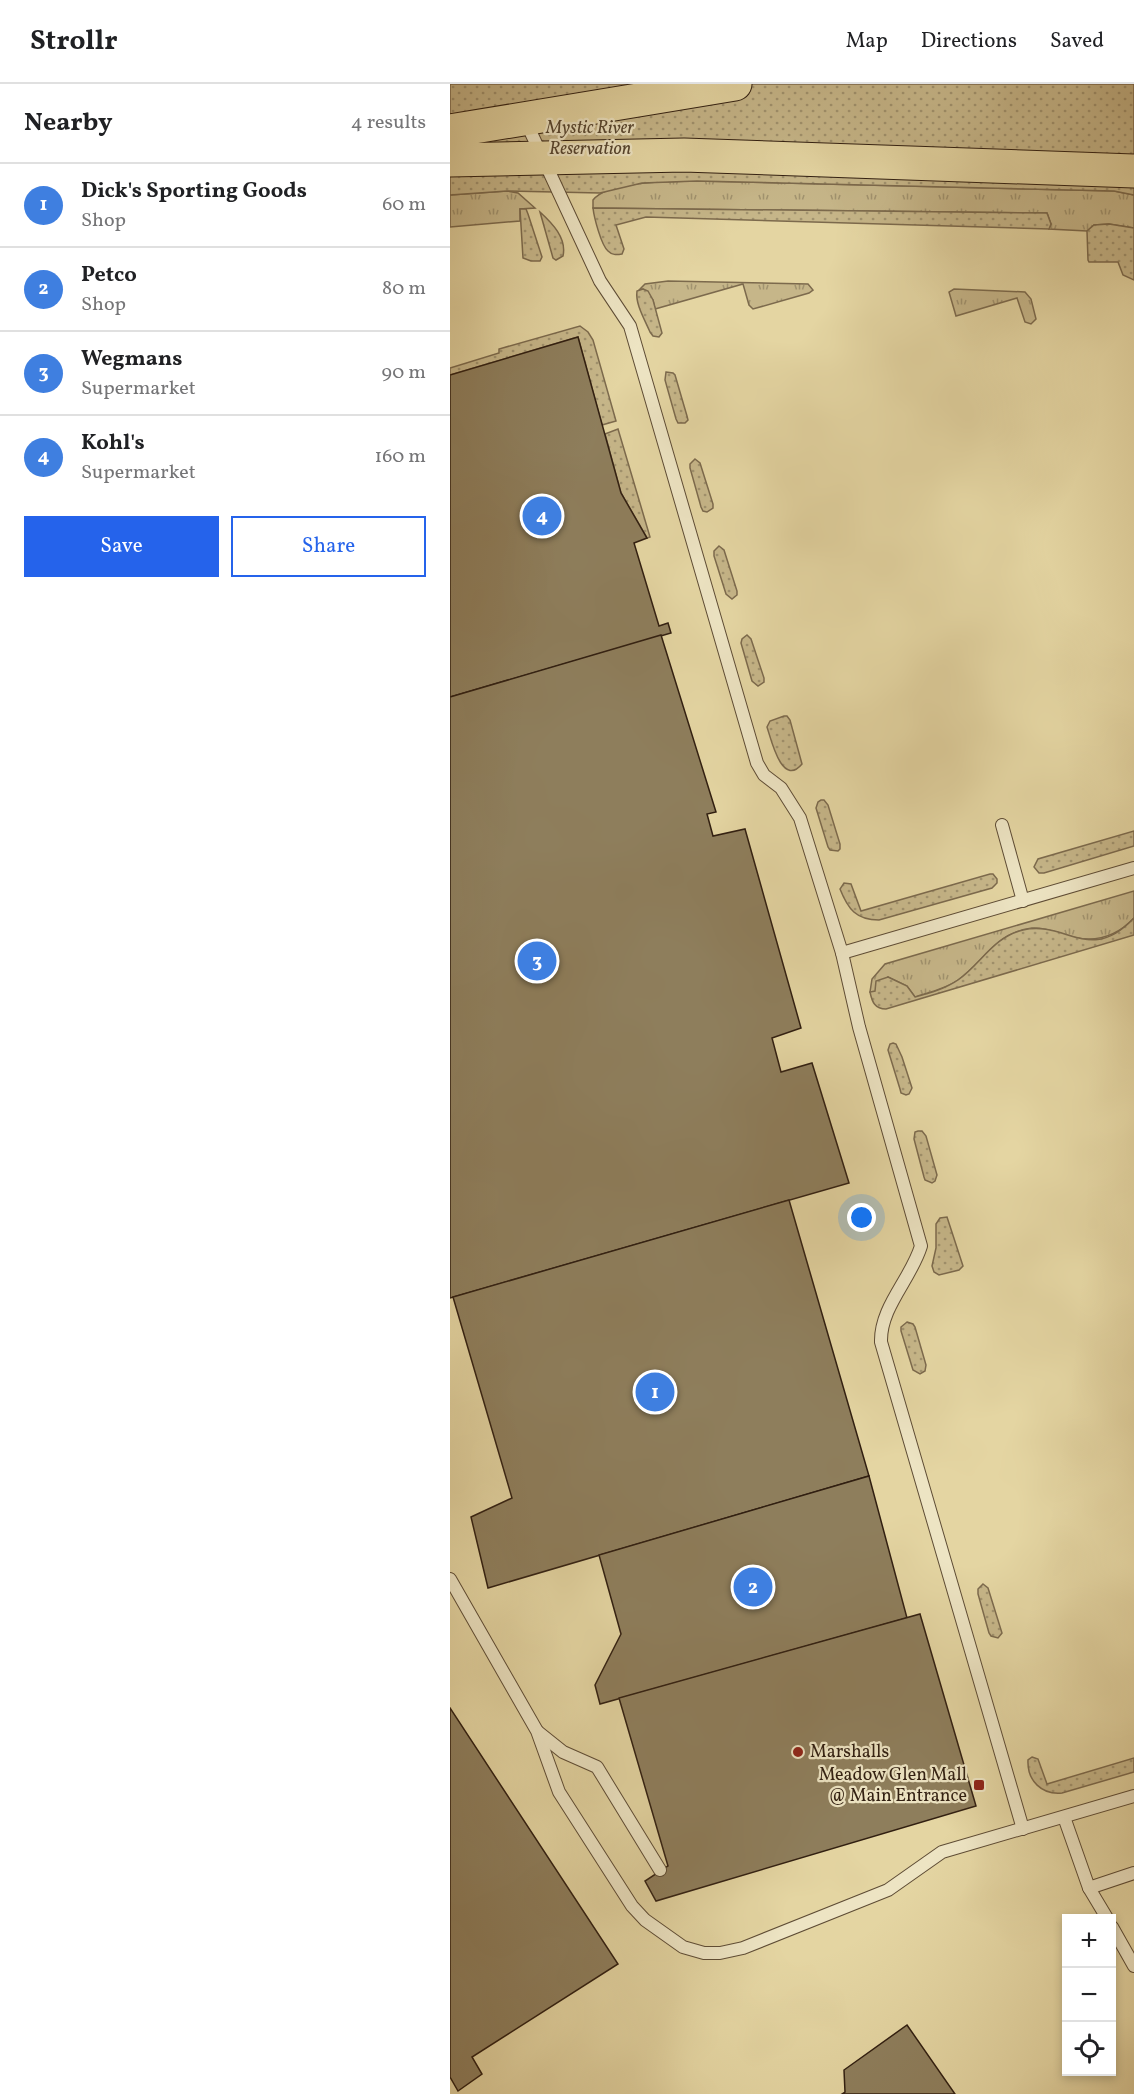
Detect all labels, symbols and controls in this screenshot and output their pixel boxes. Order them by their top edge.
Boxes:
text: Strollr [30,22,118,61]
text: Map [846,27,888,56]
text: Directions [921,27,1017,56]
text: Saved [1050,27,1104,56]
text: Nearby [24,105,113,141]
text: 4 results [351,109,426,137]
park label: Mystic River Reservation [545,116,634,162]
text: Dick's Sporting Goods [81,176,307,207]
text: 1 [39,191,48,219]
text: 60 m [382,191,426,219]
text: Shop [81,207,126,235]
text: Petco [81,260,137,291]
text: 2 [38,275,49,303]
text: 80 m [382,275,426,303]
text: Shop [81,291,126,319]
text: Wegmans [81,344,182,375]
text: 3 [38,359,49,387]
text: 90 m [382,359,426,387]
text: Supermarket [81,375,196,403]
text: Kohl's [81,428,145,459]
text: 4 [37,443,50,471]
text: 160 m [374,443,426,471]
text: Supermarket [81,459,196,487]
pin: 4 [522,494,562,538]
button: Save [24,516,219,577]
button: Share [231,516,426,577]
pin: 3 [518,938,556,984]
your location [847,1203,876,1232]
pin: 1 [636,1370,674,1414]
pin: 2 [734,1564,772,1610]
place label: Marshalls [810,1740,889,1765]
marker: Marshalls [791,1745,805,1759]
place label: Meadow Glen Mall @ Main Entrance [819,1763,967,1809]
marker: Meadow Glen Mall @ Main Entrance [972,1778,986,1792]
map controls [1062,1914,1116,2076]
button: + [1062,1914,1116,1968]
button: − [1062,1968,1116,2022]
button: locate [1062,2022,1116,2076]

